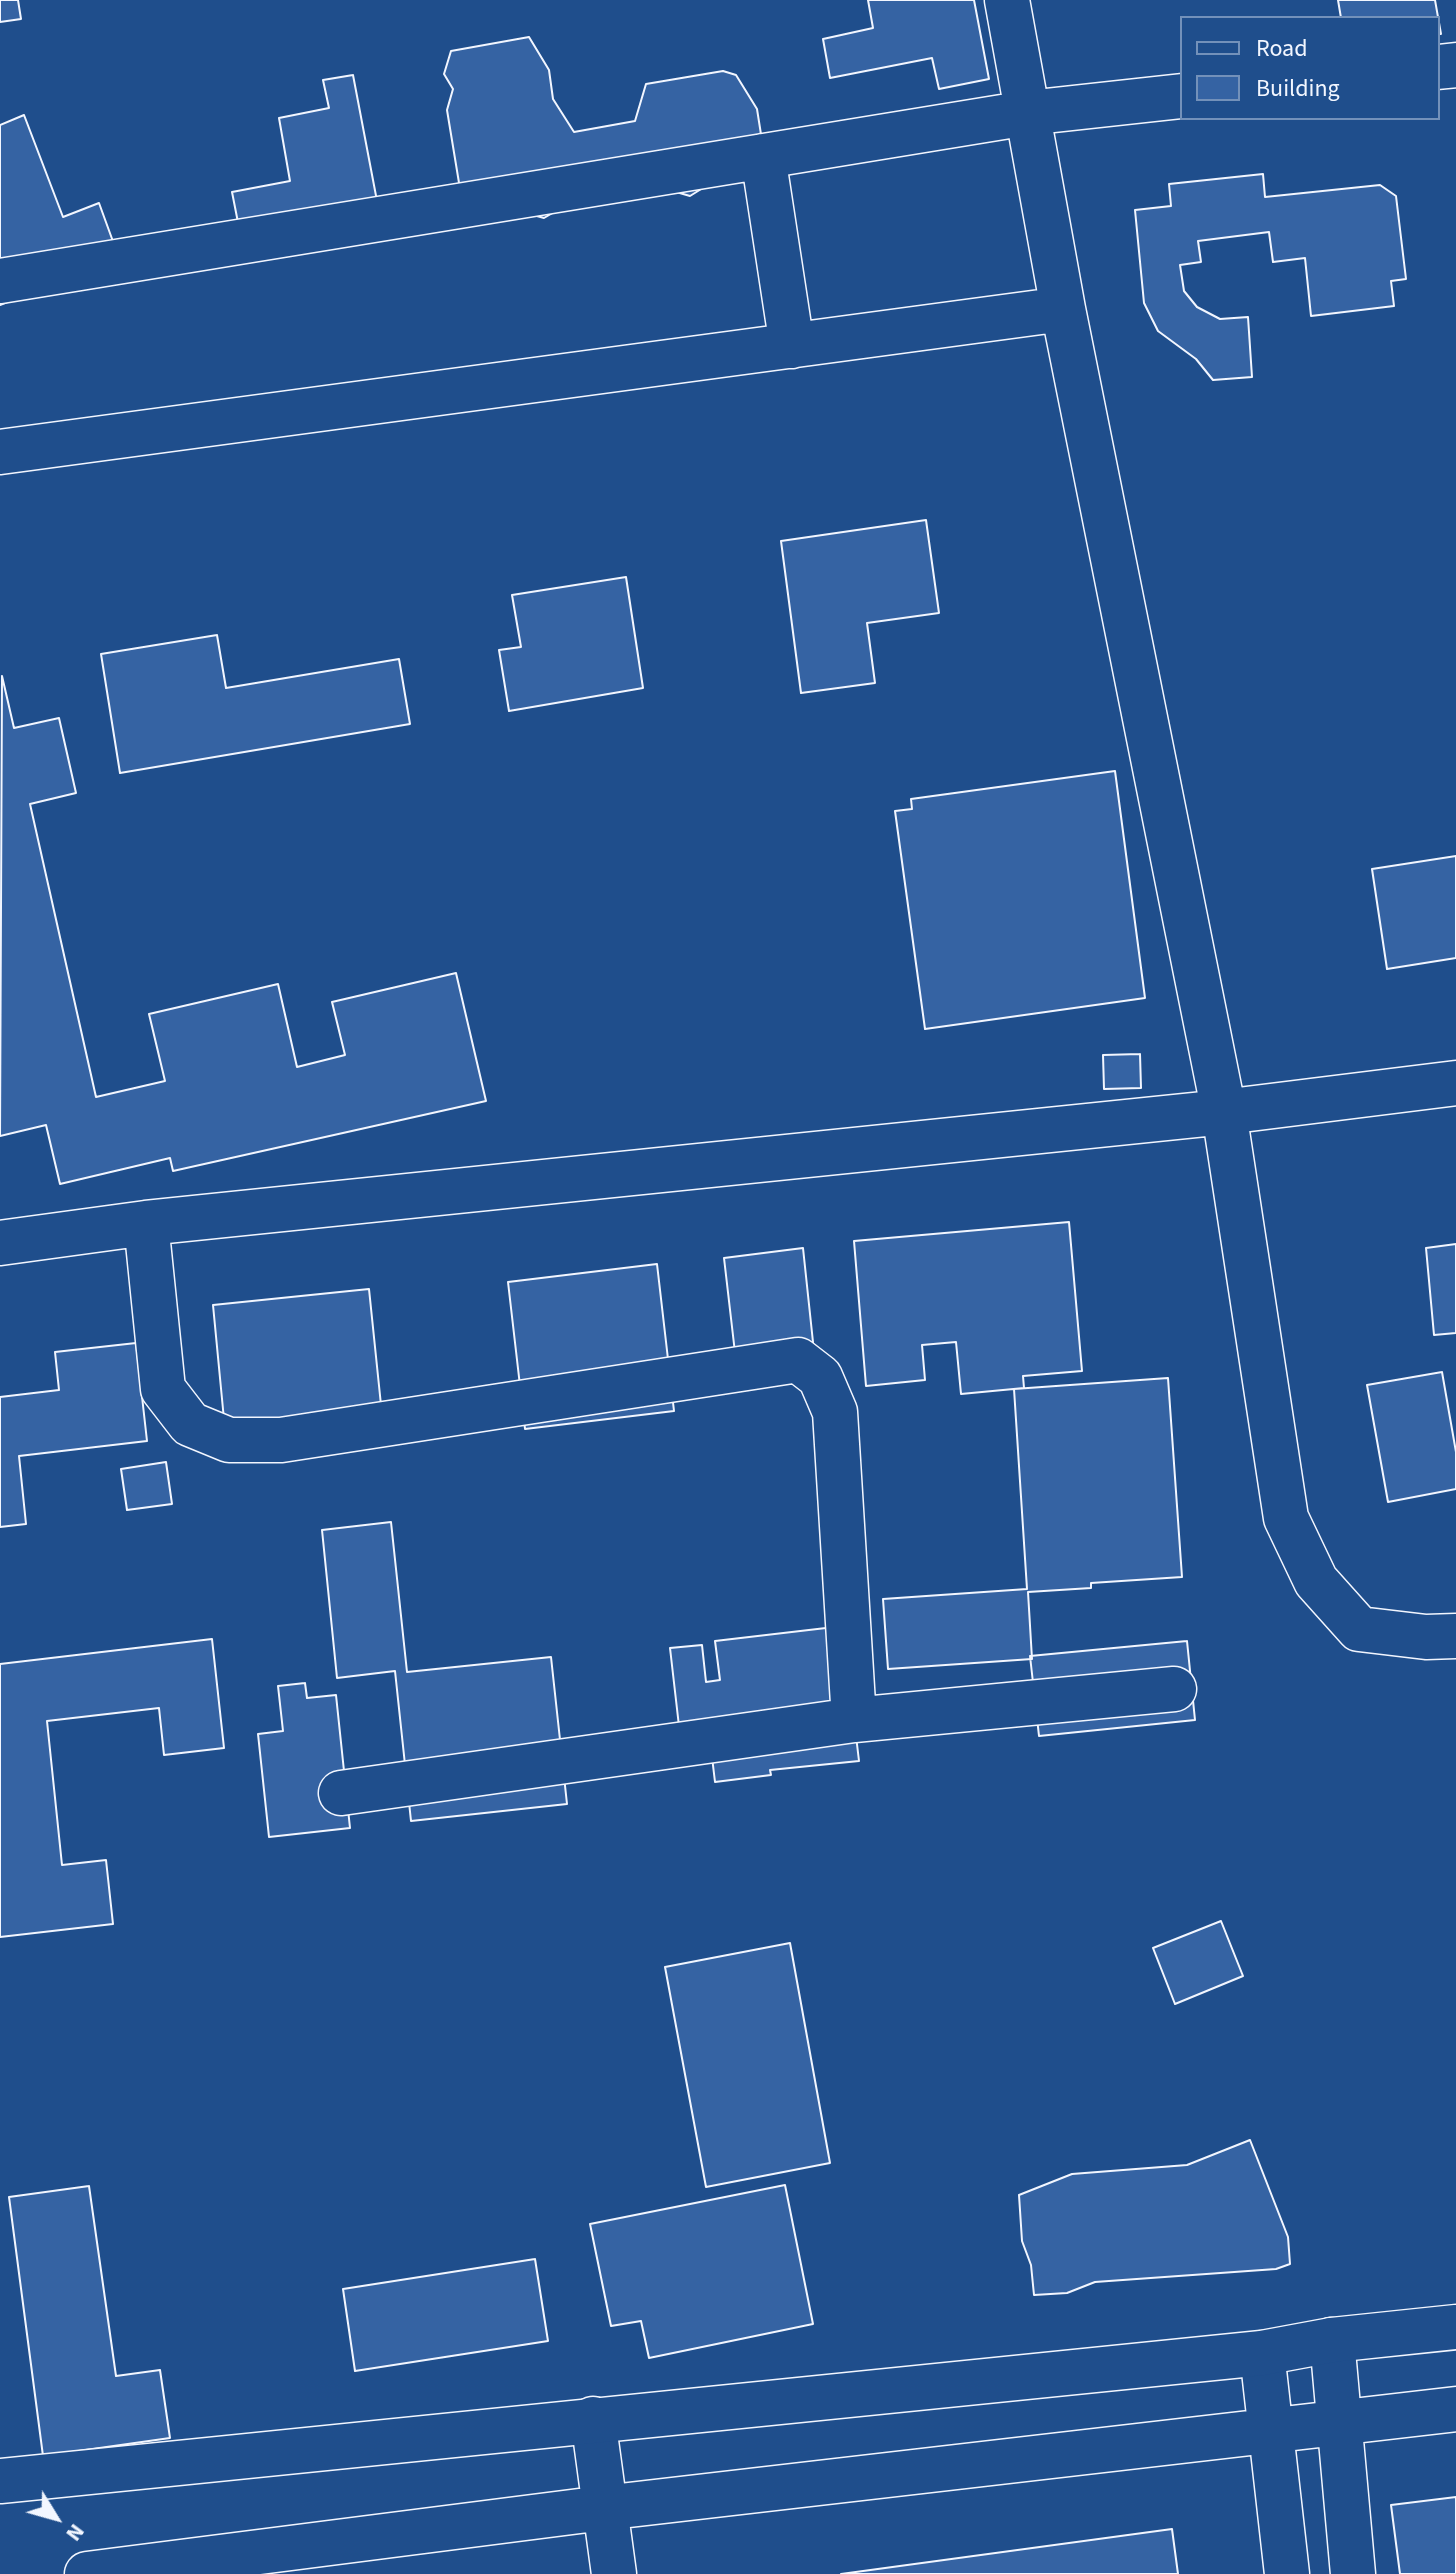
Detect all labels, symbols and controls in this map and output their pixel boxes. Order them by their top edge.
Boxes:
legend [1180,16,1440,120]
text: Road [1256,31,1308,66]
text: Building [1256,71,1340,106]
north arrow [16,2478,96,2558]
text: N [58,2517,92,2548]

